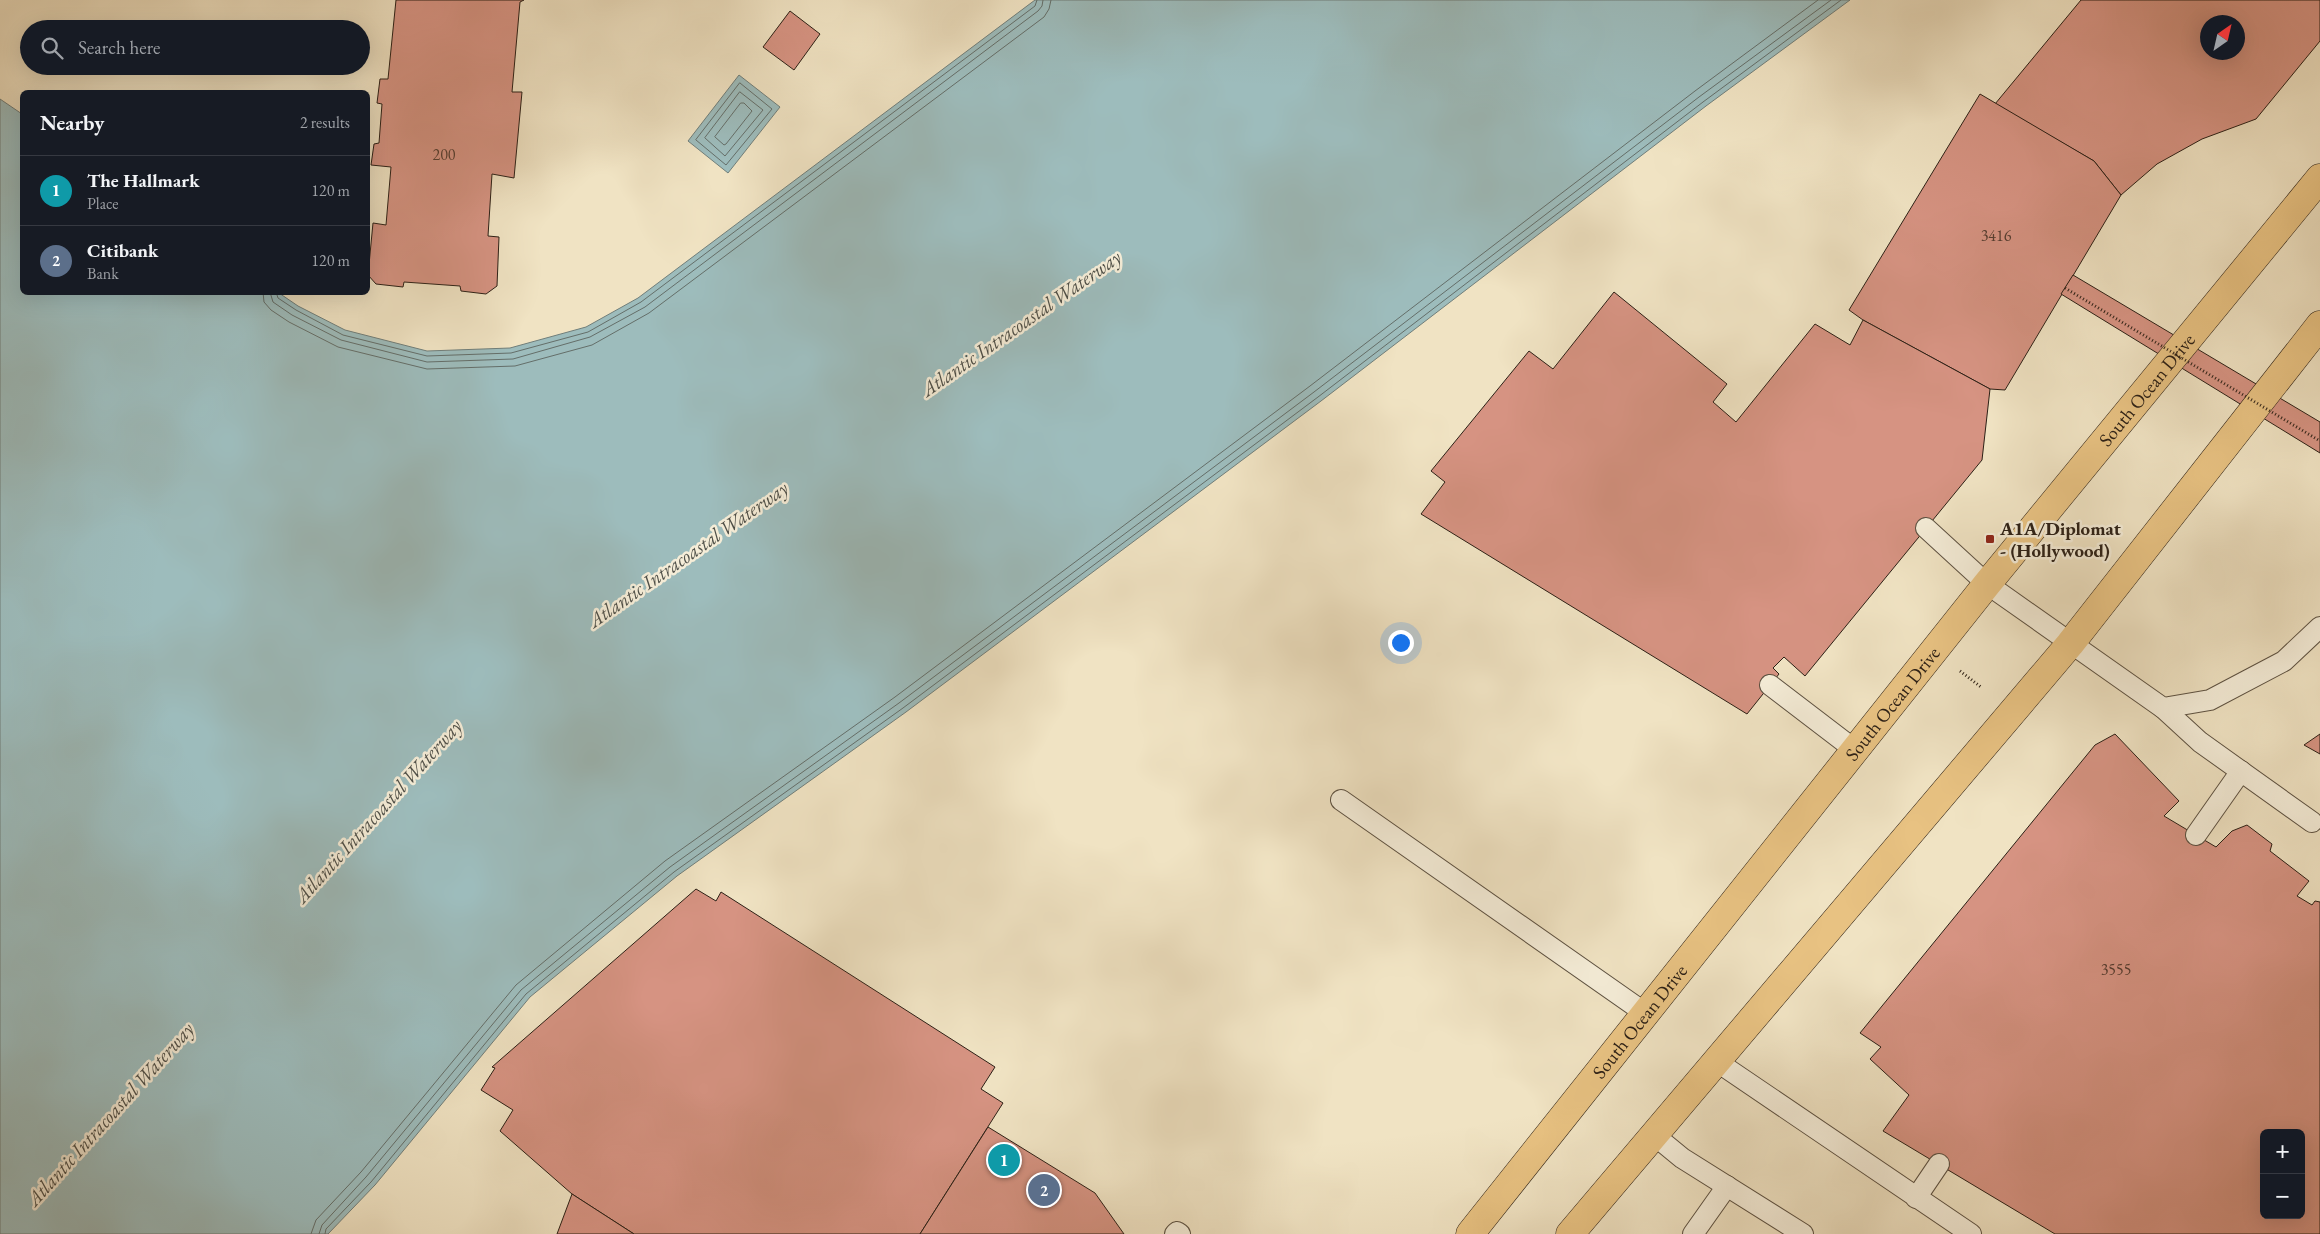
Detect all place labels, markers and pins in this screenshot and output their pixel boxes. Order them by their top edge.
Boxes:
place label: A1A/Diplomat - (Hollywood) [1999,516,2121,563]
marker: A1A/Diplomat - (Hollywood) [1984,533,1996,545]
pin: 1 [988,1141,1020,1179]
pin: 2 [1028,1171,1060,1209]

